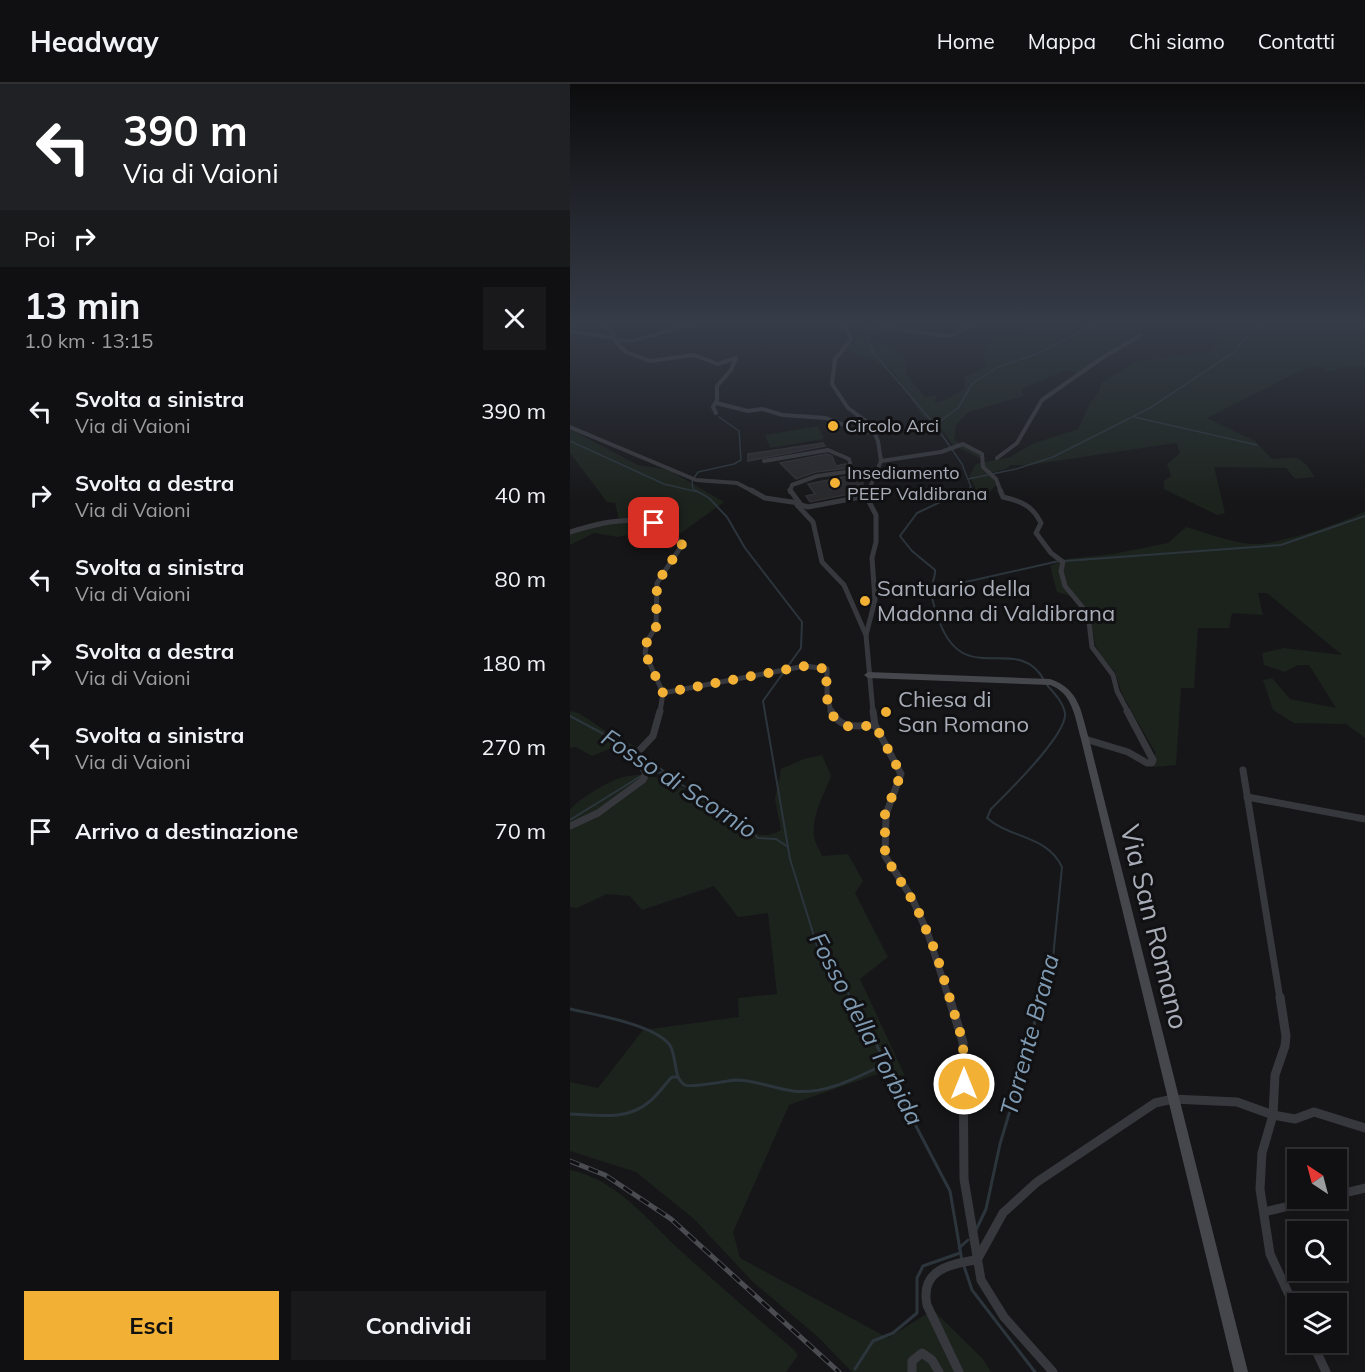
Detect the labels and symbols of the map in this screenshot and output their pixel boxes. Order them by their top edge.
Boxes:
place label: Circolo Arci [845,414,939,437]
marker: Circolo Arci [826,419,840,433]
place label: Insediamento PEEP Valdibrana [847,461,987,505]
marker: Insediamento PEEP Valdibrana [828,476,842,490]
pin [628,497,679,548]
place label: Santuario della Madonna di Valdibrana [877,574,1115,627]
marker: Santuario della Madonna di Valdibrana [858,594,872,608]
place label: Chiesa di San Romano [898,685,1029,738]
marker: Chiesa di San Romano [879,705,893,719]
water label: Fosso di Scornio [596,722,763,845]
street label: Via San Romano [1113,821,1197,1032]
water label: Fosso della Torbida [803,927,930,1130]
water label: Torrente Brana [993,951,1065,1119]
position arrow [932,1052,996,1116]
north arrow [1287,1149,1347,1209]

